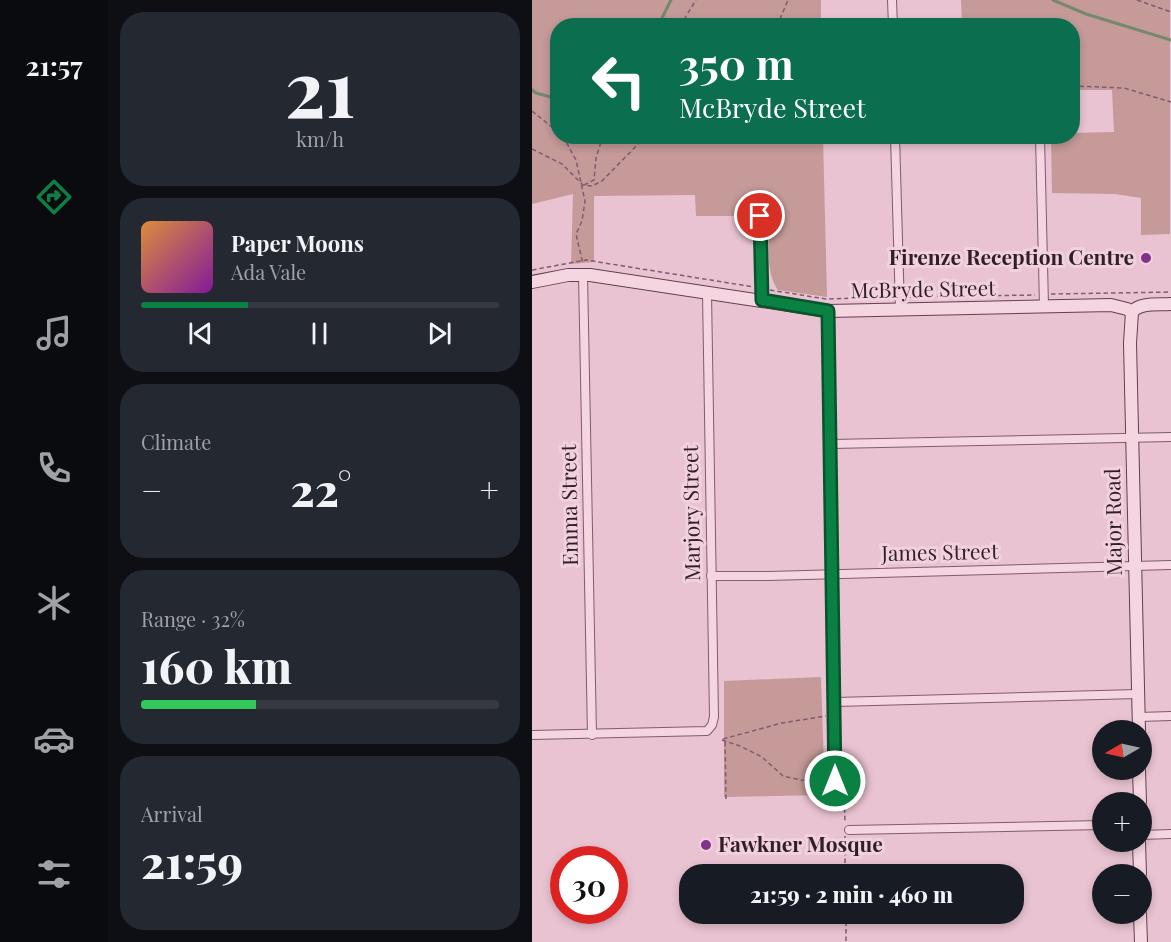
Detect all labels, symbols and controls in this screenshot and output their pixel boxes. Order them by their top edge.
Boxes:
text: 21 [285,34,355,138]
text: 350 m [679,35,794,91]
icon: left [580,42,658,120]
text: 21:57 [26,47,82,83]
text: McBryde Street [679,89,866,125]
text: km/h [296,125,344,152]
icon: directions [33,176,75,218]
pin [734,190,785,241]
icon: arrive [743,199,776,232]
text: Paper Moons [231,228,364,258]
place label: Firenze Reception Centre [889,242,1134,270]
marker: Firenze Reception Centre [1139,251,1153,265]
text: Ada Vale [231,258,306,285]
street label: McBryde Street [850,273,996,303]
icon: music [33,312,75,354]
icon: previous [184,317,217,350]
icon: pause [303,317,336,350]
icon: next [423,317,456,350]
text: Climate [141,428,211,455]
street label: Emma Street [553,443,583,566]
street label: Marjory Street [675,444,705,581]
icon: phone [33,447,75,489]
text: 22° [291,458,351,518]
text: − [141,467,162,511]
text: + [480,467,499,511]
street label: Major Road [1097,468,1127,576]
street label: James Street [880,536,999,566]
icon: climate [33,582,75,624]
text: Range · 32% [141,605,245,632]
text: 160 km [141,635,292,695]
icon: car [33,718,75,760]
north arrow [1092,720,1152,780]
map controls [1092,720,1152,924]
position arrow [803,749,867,813]
button: + [1092,792,1152,852]
text: Arrival [141,800,203,827]
place label: Fawkner Mosque [718,829,883,857]
text: 21:59 [141,830,243,890]
marker: Fawkner Mosque [699,838,713,852]
speed limit sign: 30 [550,846,628,924]
icon: filters [33,853,75,895]
button: − [1092,864,1152,924]
text: 21:59 · 2 min · 460 m [750,879,953,909]

